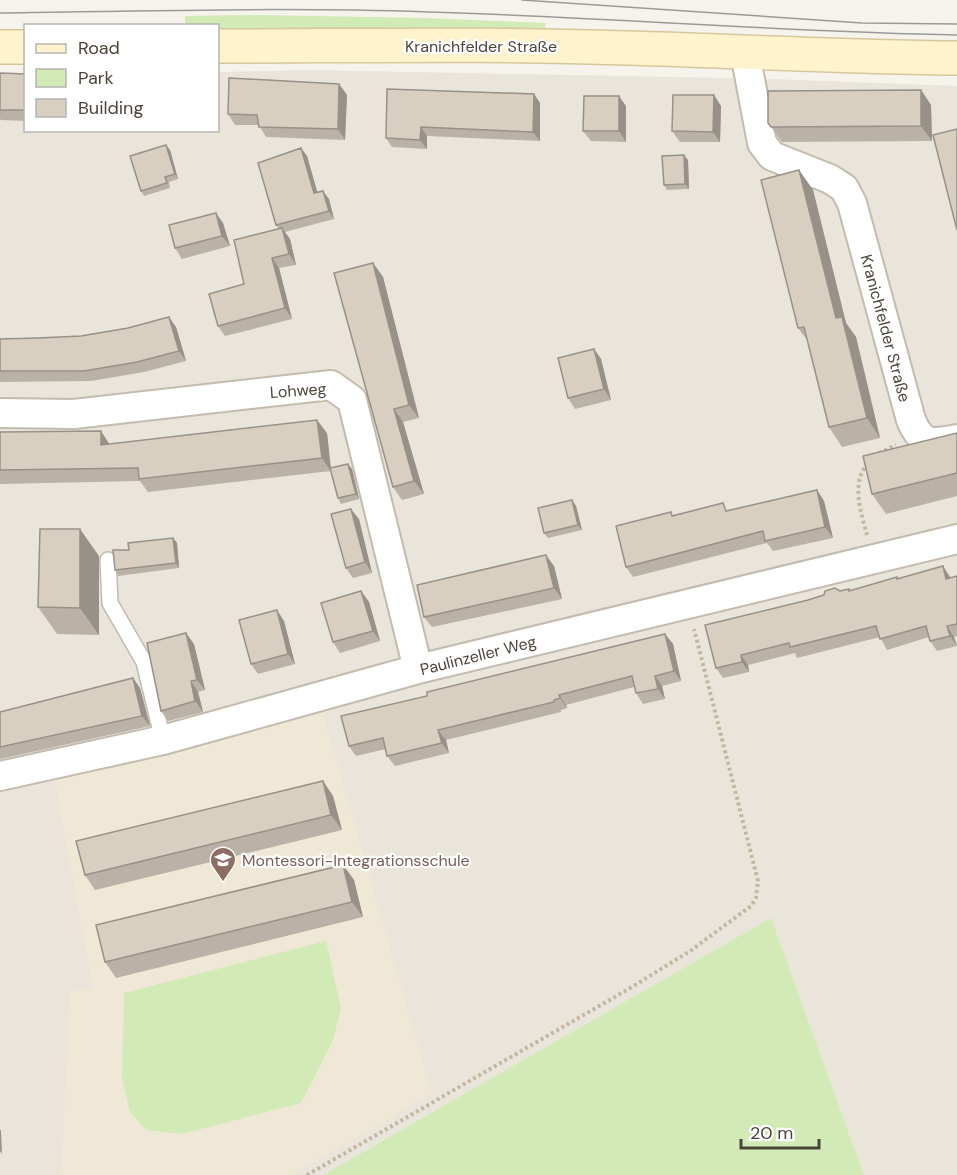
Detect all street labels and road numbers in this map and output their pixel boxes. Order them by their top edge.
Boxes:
street label: Kranichfelder Straße [405,36,557,57]
street label: Kranichfelder Straße [856,252,915,404]
street label: Lohweg [269,378,327,403]
street label: Paulinzeller Weg [418,631,538,680]

